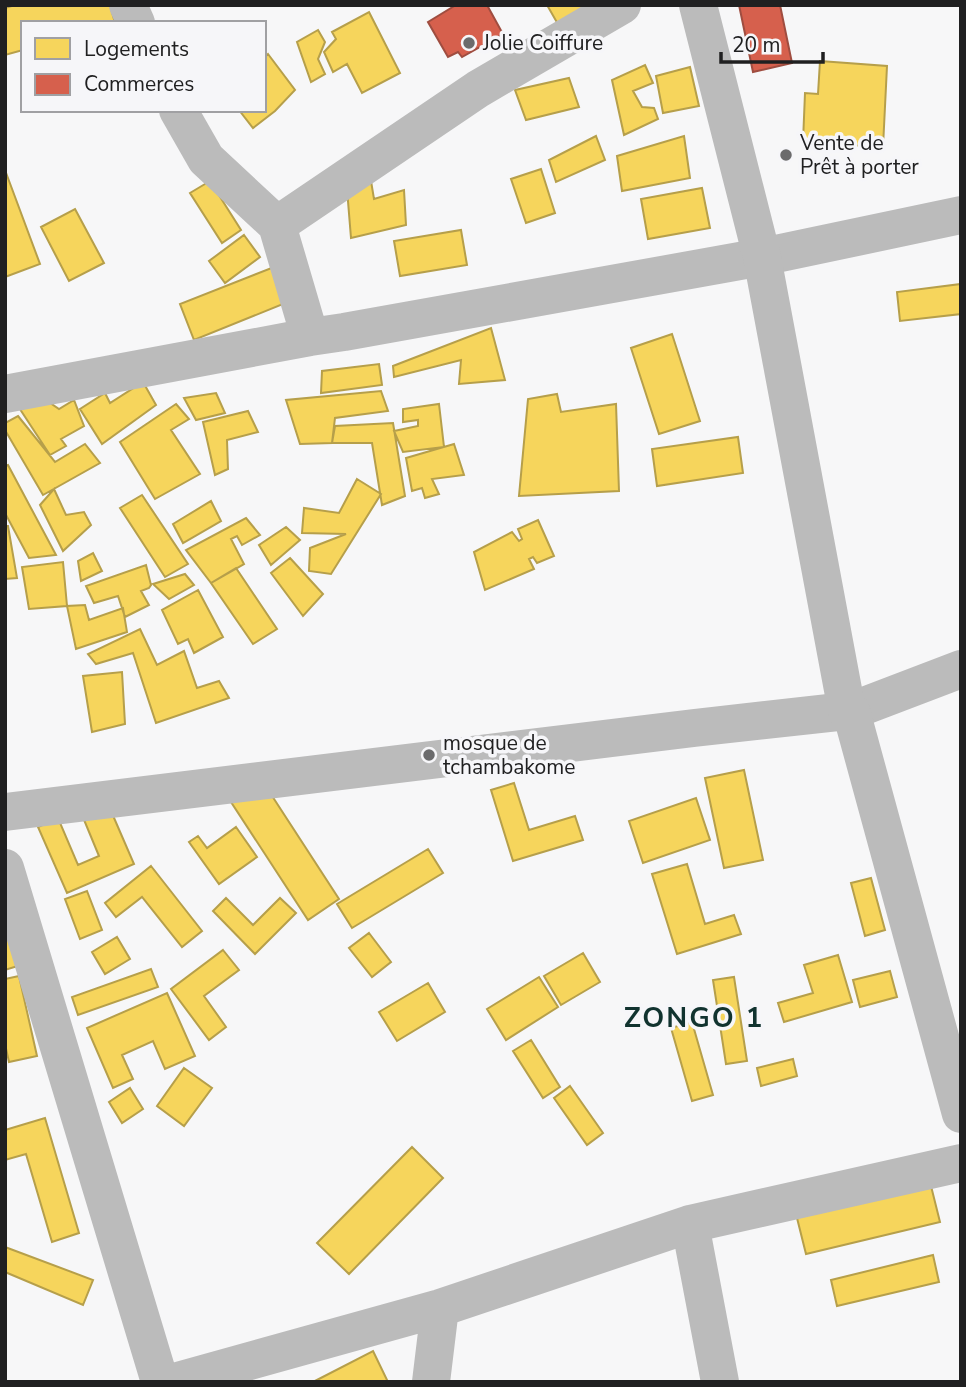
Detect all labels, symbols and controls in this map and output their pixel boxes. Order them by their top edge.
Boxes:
legend [21,21,266,112]
scale bar [721,21,822,65]
place label: Jolie Coiffure [482,29,603,57]
text: 20 m [732,31,781,59]
text: Logements [84,35,189,63]
marker: Jolie Coiffure [461,35,477,51]
text: Commerces [84,70,194,98]
place label: Vente de Prêt à porter [799,129,919,181]
marker: Vente de Prêt à porter [778,147,794,163]
place label: mosque de tchambakome [443,729,575,781]
marker: mosque de tchambakome [421,747,437,763]
district label: ZONGO 1 [624,999,764,1037]

